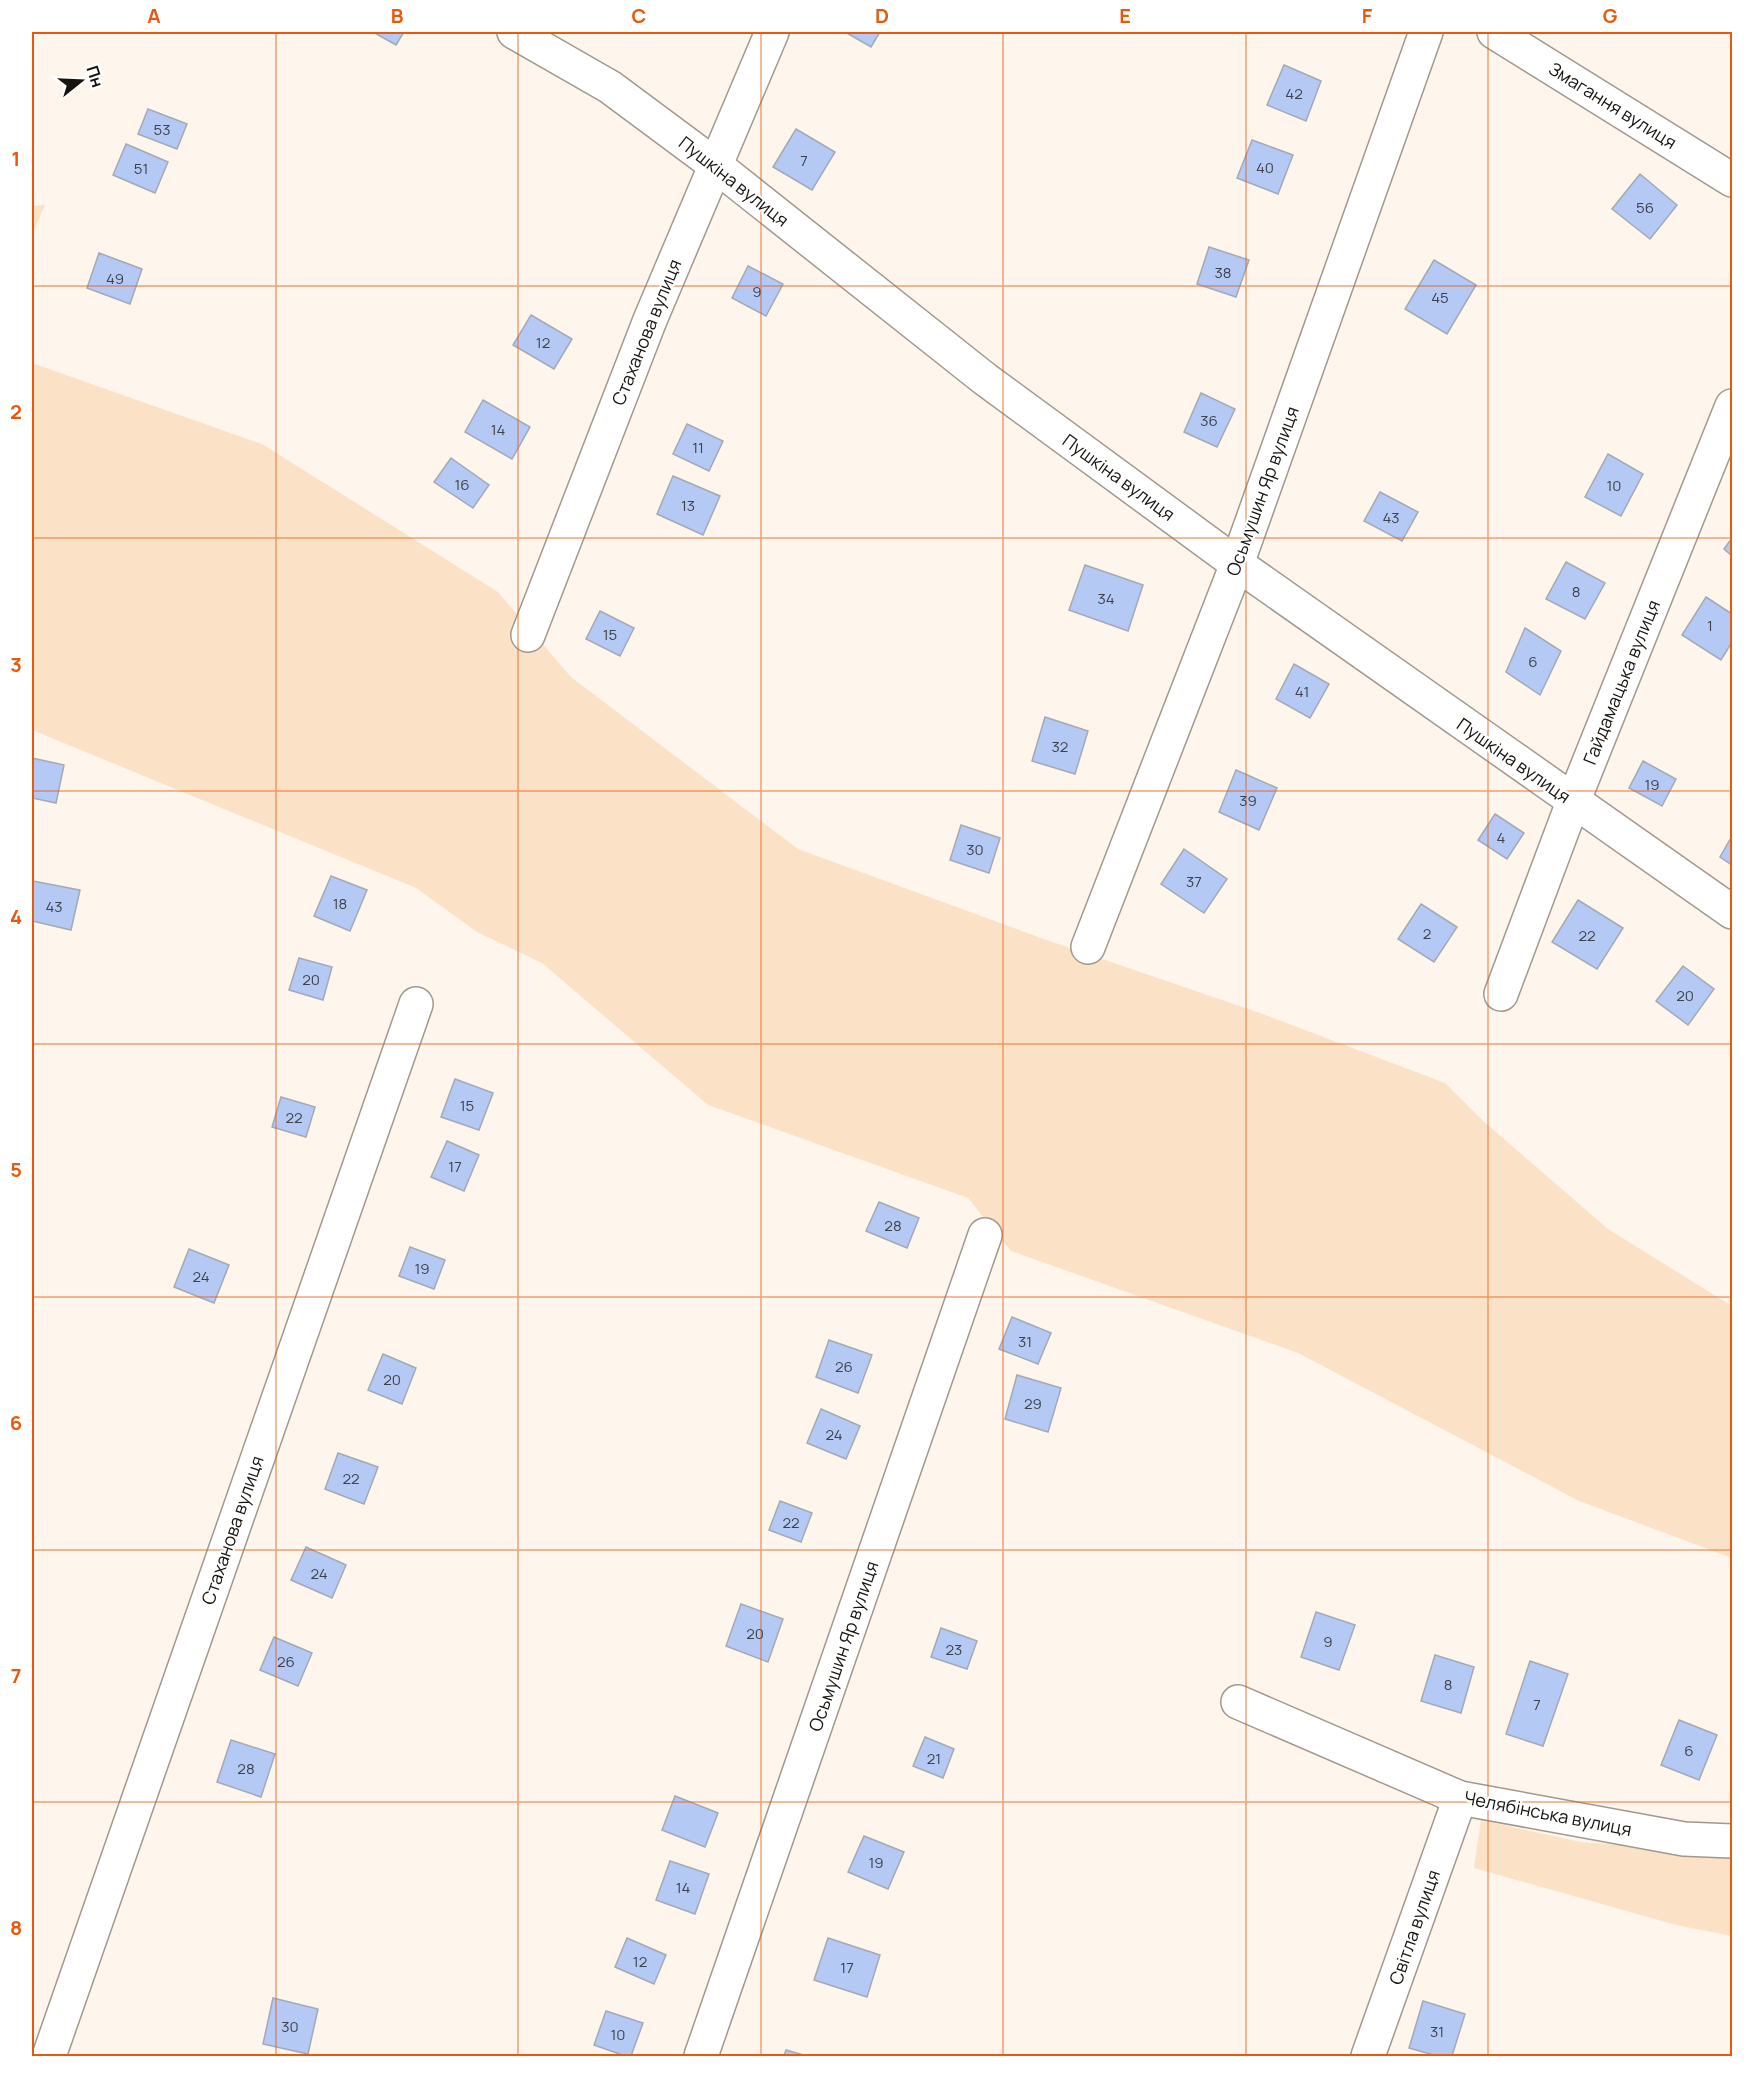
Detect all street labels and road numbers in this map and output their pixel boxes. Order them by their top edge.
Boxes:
street label: Змагання вулиця [1545,56,1681,154]
street label: Пушкіна вулиця [674,130,794,232]
street label: Стаханова вулиця [606,255,686,409]
street label: Осьмушин Яр вулиця [1220,403,1304,579]
street label: Пушкіна вулиця [1058,428,1180,526]
street label: Гайдамацька вулиця [1577,596,1665,768]
street label: Пушкіна вулиця [1452,712,1576,808]
street label: Стаханова вулиця [195,1452,269,1608]
street label: Осьмушин Яр вулиця [803,1558,883,1734]
street label: Челябінська вулиця [1462,1785,1634,1841]
street label: Світла вулиця [1383,1866,1445,1988]

